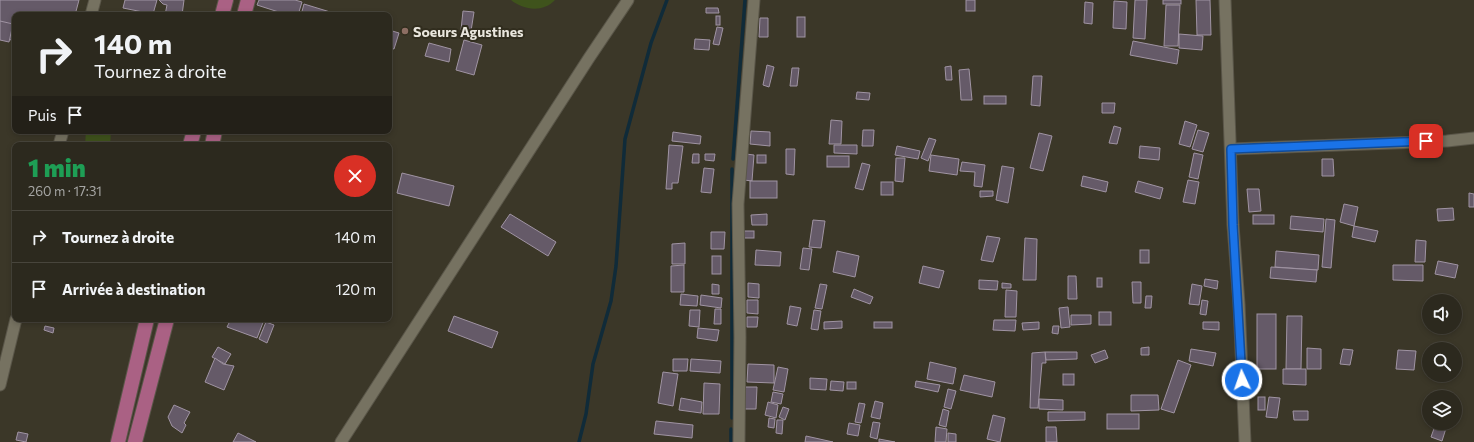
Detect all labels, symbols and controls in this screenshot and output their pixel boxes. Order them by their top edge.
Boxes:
place label: Soeurs Agustines [413,23,524,40]
text: 140 m [94,26,172,60]
marker: Soeurs Agustines [400,26,410,36]
icon: right [28,28,80,80]
text: Tournez à droite [94,60,227,82]
icon: arrive [64,104,86,126]
text: Puis [28,106,56,124]
pin [1409,124,1443,158]
icon: arrive [1415,130,1437,152]
text: 1 min [28,153,86,182]
button: close [334,155,376,197]
text: 260 m · 17:31 [28,183,102,199]
icon: right [28,226,50,248]
text: Tournez à droite [62,228,174,246]
text: 140 m [335,228,376,246]
icon: arrive [28,278,50,300]
text: Arrivée à destination [62,280,205,298]
text: 120 m [336,280,376,298]
map controls [1422,294,1462,430]
button: sound [1422,294,1462,334]
button: search [1422,342,1462,382]
position arrow [1221,359,1263,401]
button: layers [1422,390,1462,430]

